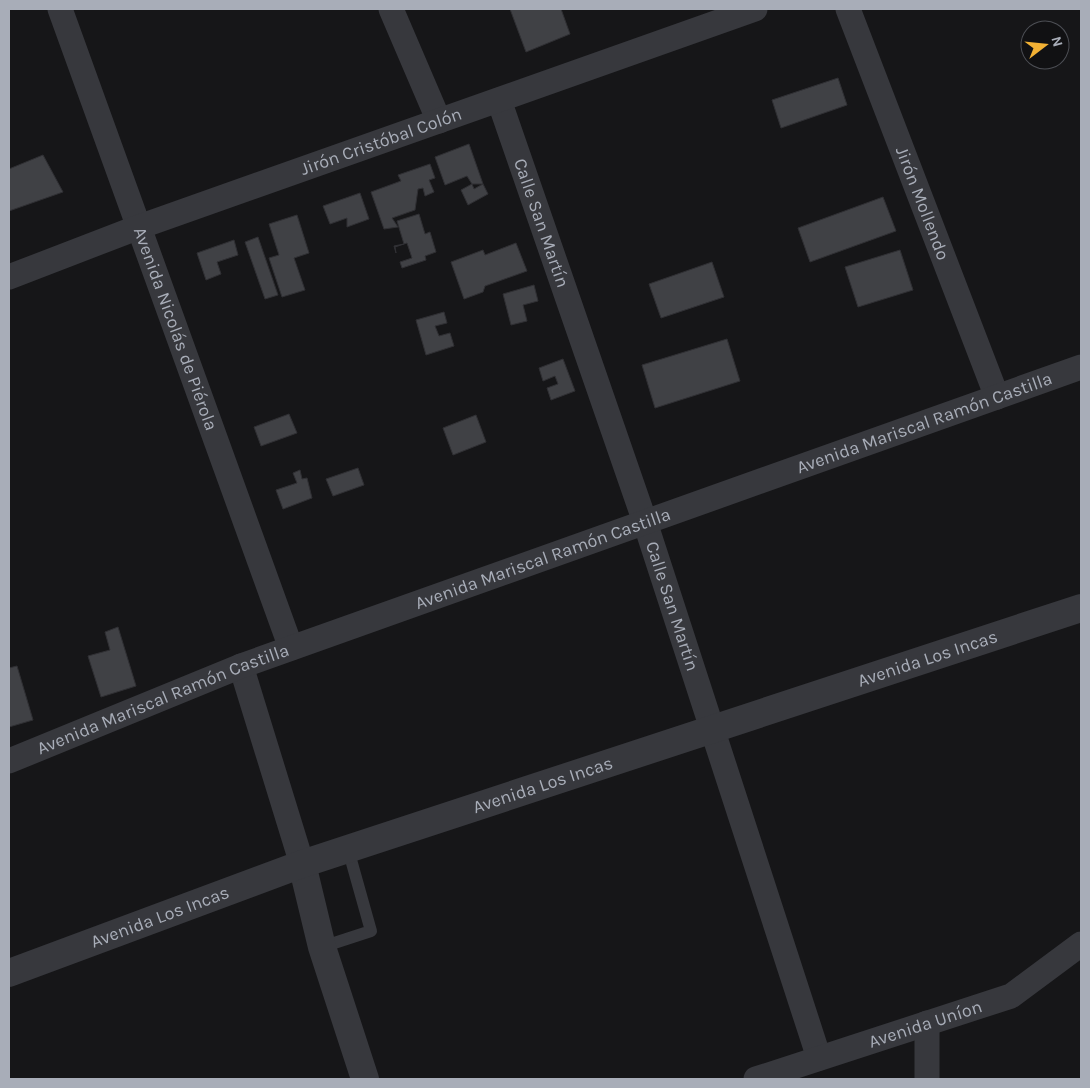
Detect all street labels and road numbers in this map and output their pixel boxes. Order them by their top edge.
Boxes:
street label: Jirón Cristóbal Colón [297,103,465,180]
street label: Jirón Mollendo [891,143,954,263]
street label: Calle San Martín [509,155,574,290]
street label: Avenida Nicolás de Piérola [129,224,222,434]
street label: Avenida Mariscal Ramón Castilla [794,367,1055,478]
street label: Avenida Mariscal Ramón Castilla [412,503,674,614]
street label: Calle San Martín [641,538,704,674]
street label: Avenida Los Incas [855,625,1000,692]
street label: Avenida Mariscal Ramón Castilla [34,639,292,759]
street label: Avenida Los Incas [470,752,616,818]
street label: Avenida Los Incas [88,881,232,953]
street label: Avenida Uníon [866,995,985,1053]

